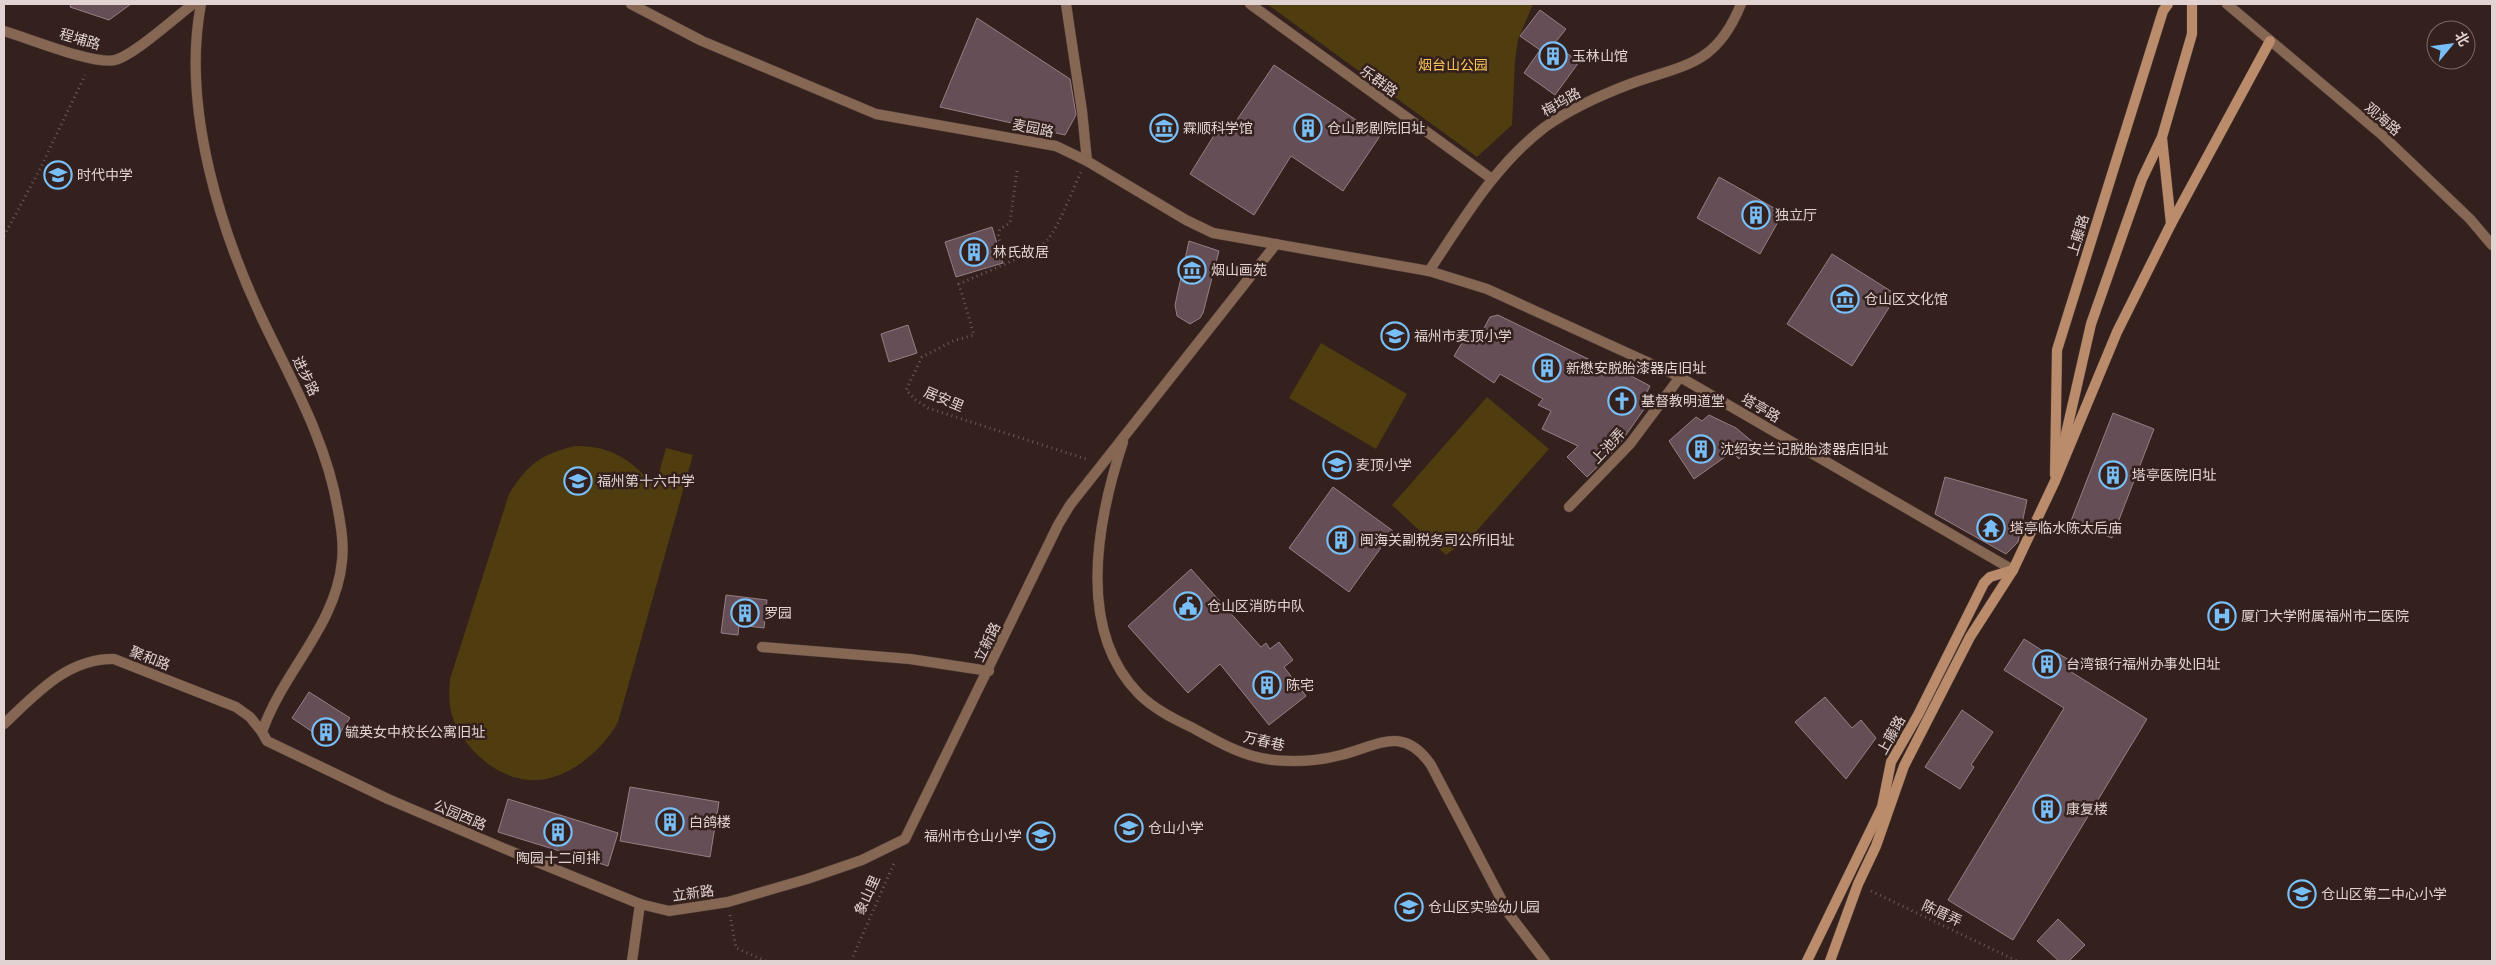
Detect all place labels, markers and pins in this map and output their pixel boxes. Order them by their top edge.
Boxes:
building icon: 玉林山馆 [1538,41,1568,71]
place label: 玉林山馆 [1572,47,1628,65]
museum icon: 霖顺科学馆 [1149,113,1179,143]
building icon: 仓山影剧院旧址 [1293,113,1323,143]
place label: 霖顺科学馆 [1183,119,1253,137]
place label: 仓山影剧院旧址 [1327,119,1425,137]
school or university icon: 时代中学 [43,160,73,190]
place label: 时代中学 [77,166,133,184]
building icon: 独立厅 [1741,200,1771,230]
place label: 独立厅 [1775,206,1817,224]
building icon: 林氏故居 [959,237,989,267]
place label: 林氏故居 [993,243,1049,261]
museum icon: 烟山画苑 [1177,255,1207,285]
place label: 烟山画苑 [1211,261,1267,279]
museum icon: 仓山区文化馆 [1830,284,1860,314]
place label: 仓山区文化馆 [1864,290,1948,308]
school or university icon: 福州市麦顶小学 [1380,321,1410,351]
place label: 福州市麦顶小学 [1414,327,1512,345]
building icon: 新懋安脱胎漆器店旧址 [1532,353,1562,383]
place label: 新懋安脱胎漆器店旧址 [1566,359,1706,377]
church icon: 基督教明道堂 [1607,386,1637,416]
place label: 基督教明道堂 [1641,392,1725,410]
building icon: 沈绍安兰记脱胎漆器店旧址 [1686,434,1716,464]
place label: 沈绍安兰记脱胎漆器店旧址 [1720,440,1888,458]
school or university icon: 麦顶小学 [1322,450,1352,480]
place label: 麦顶小学 [1356,456,1412,474]
building icon: 塔亭医院旧址 [2098,460,2128,490]
school or university icon: 福州第十六中学 [563,466,593,496]
place label: 塔亭医院旧址 [2132,466,2216,484]
place label: 福州第十六中学 [597,472,695,490]
temple icon: 塔亭临水陈太后庙 [1976,513,2006,543]
place label: 塔亭临水陈太后庙 [2010,519,2122,537]
building icon: 闽海关副税务司公所旧址 [1326,525,1356,555]
place label: 闽海关副税务司公所旧址 [1360,531,1514,549]
public building icon: 仓山区消防中队 [1173,591,1203,621]
place label: 仓山区消防中队 [1207,597,1305,615]
building icon: 罗园 [730,598,760,628]
hospital icon: 厦门大学附属福州市二医院 [2207,601,2237,631]
place label: 罗园 [764,604,792,622]
place label: 厦门大学附属福州市二医院 [2241,607,2409,625]
building icon: 台湾银行福州办事处旧址 [2032,649,2062,679]
place label: 台湾银行福州办事处旧址 [2066,655,2220,673]
building icon: 陈宅 [1252,670,1282,700]
place label: 陈宅 [1286,676,1314,694]
building icon: 毓英女中校长公寓旧址 [311,717,341,747]
place label: 毓英女中校长公寓旧址 [345,723,485,741]
building icon: 康复楼 [2032,794,2062,824]
place label: 康复楼 [2066,800,2108,818]
building icon: 白鸽楼 [655,807,685,837]
place label: 白鸽楼 [689,813,731,831]
school or university icon: 仓山小学 [1114,813,1144,843]
building icon: 陶园十二间排 [543,817,573,847]
place label: 仓山小学 [1148,819,1204,837]
school or university icon: 福州市仓山小学 [1026,821,1056,851]
place label: 福州市仓山小学 [924,827,1022,845]
place label: 陶园十二间排 [516,849,600,867]
school or university icon: 仓山区第二中心小学 [2287,879,2317,909]
place label: 仓山区第二中心小学 [2321,885,2447,903]
school or university icon: 仓山区实验幼儿园 [1394,892,1424,922]
place label: 仓山区实验幼儿园 [1428,898,1540,916]

